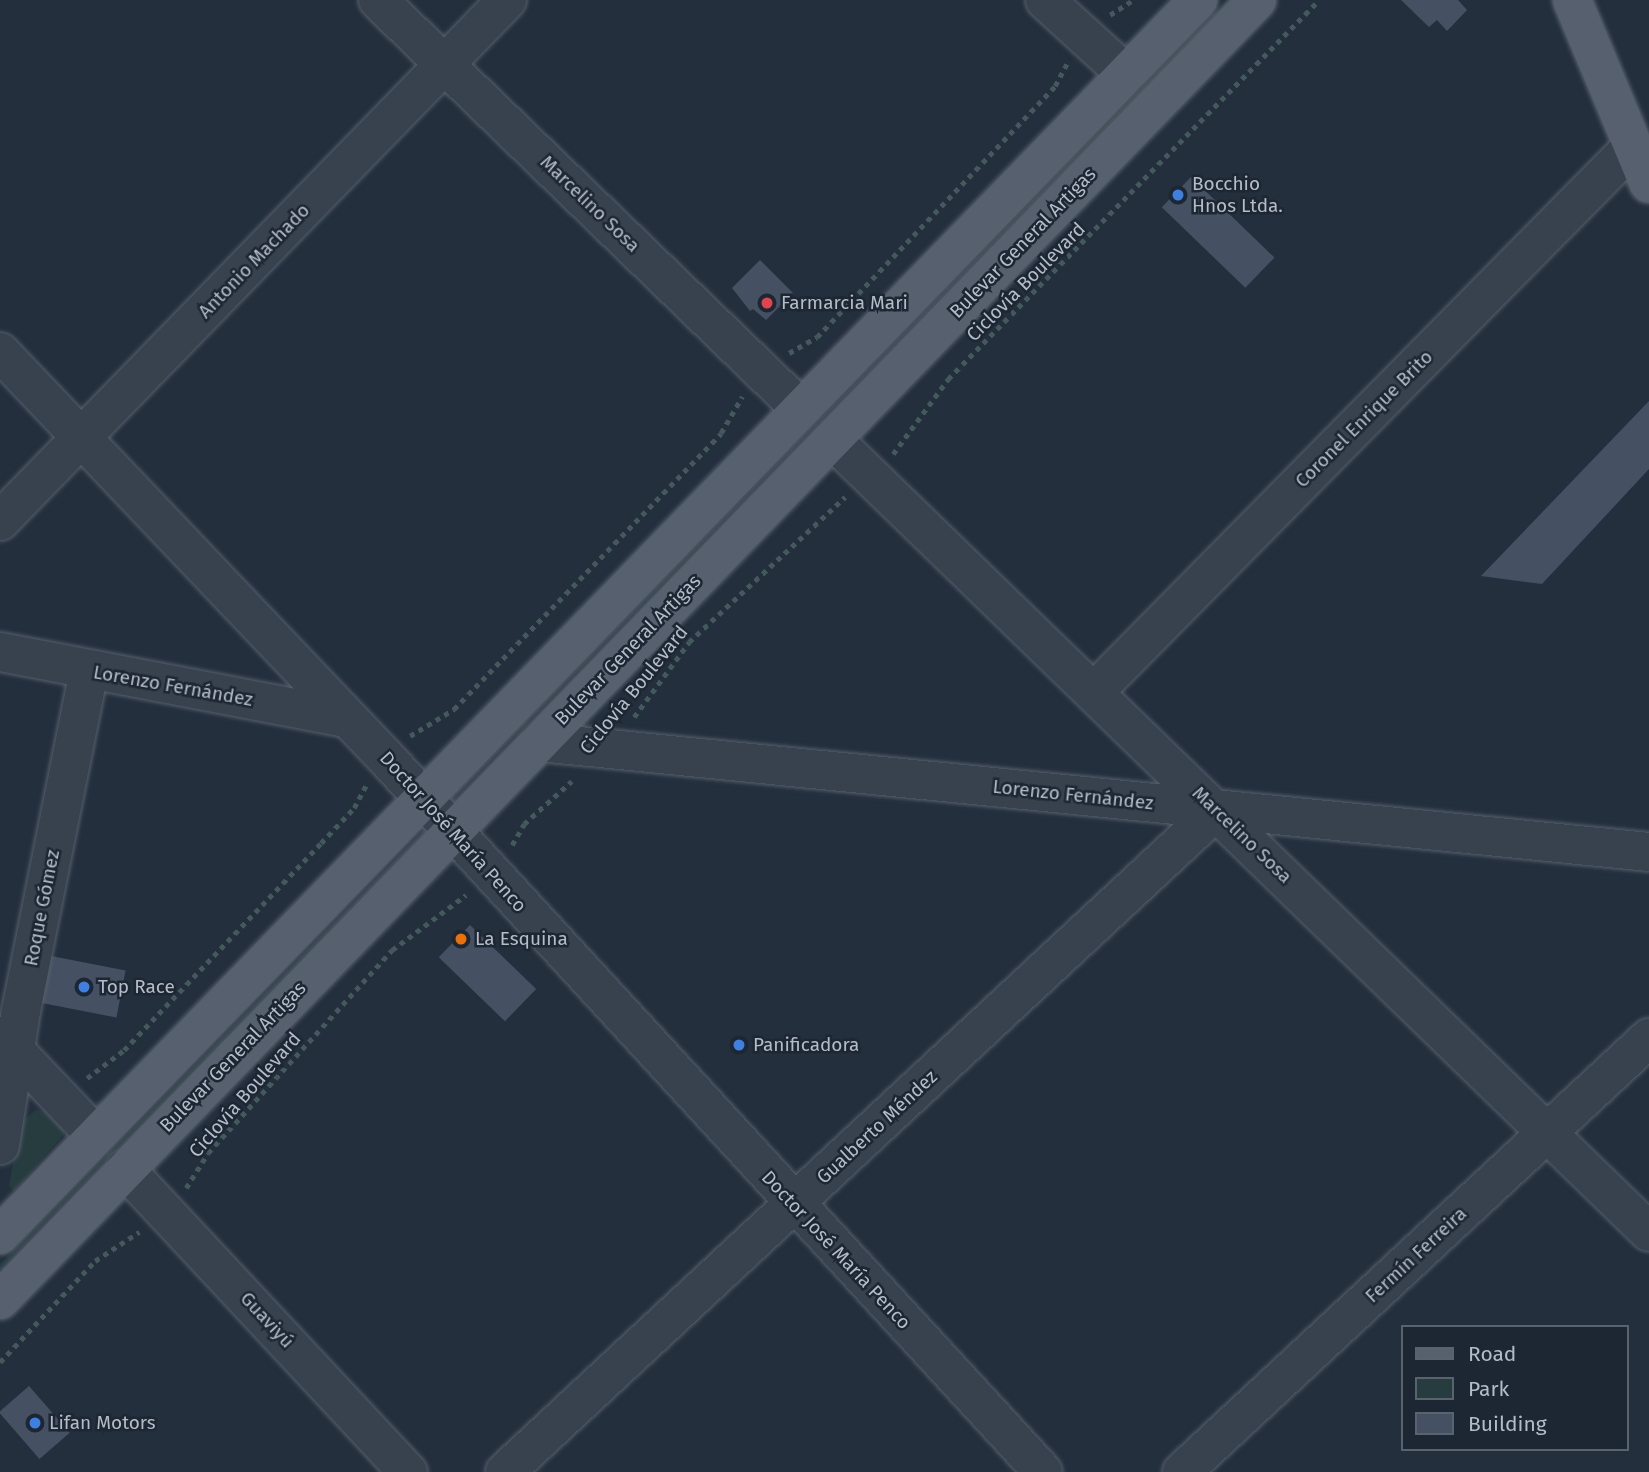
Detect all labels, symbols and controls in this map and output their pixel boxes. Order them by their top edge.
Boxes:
street label: Marcelino Sosa [535,151,645,257]
street label: Bulevar General Artigas [945,163,1101,323]
place label: Bocchio Hnos Ltda. [1192,173,1283,217]
marker: Bocchio Hnos Ltda. [1170,187,1186,203]
street label: Antonio Machado [194,199,314,323]
street label: Ciclovía Boulevard [962,218,1090,346]
place label: Farmarcia Mari [781,292,908,314]
marker: Farmarcia Mari [759,295,775,311]
street label: Coronel Enrique Brito [1291,346,1437,492]
street label: Bulevar General Artigas [550,570,706,730]
street label: Ciclovía Boulevard [575,621,693,759]
street label: Lorenzo Fernández [92,661,254,711]
street label: Doctor José María Penco [375,747,531,917]
street label: Lorenzo Fernández [992,775,1154,815]
street label: Marcelino Sosa [1187,782,1297,888]
street label: Roque Gómez [20,848,64,968]
place label: La Esquina [475,928,568,950]
marker: La Esquina [453,931,469,947]
place label: Top Race [98,976,175,998]
street label: Bulevar General Artigas [155,977,311,1137]
marker: Top Race [76,979,92,995]
street label: Ciclovía Boulevard [184,1028,306,1162]
place label: Panificadora [753,1034,859,1056]
marker: Panificadora [731,1037,747,1053]
street label: Gualberto Méndez [812,1065,942,1189]
street label: Doctor José María Penco [757,1166,915,1334]
street label: Fermín Ferreira [1361,1202,1471,1308]
street label: Guaviyú [235,1287,299,1353]
legend [1400,1325,1628,1451]
text: Road [1468,1341,1516,1367]
text: Park [1468,1376,1509,1402]
text: Building [1468,1411,1547,1437]
place label: Lifan Motors [49,1412,156,1434]
marker: Lifan Motors [27,1415,43,1431]

